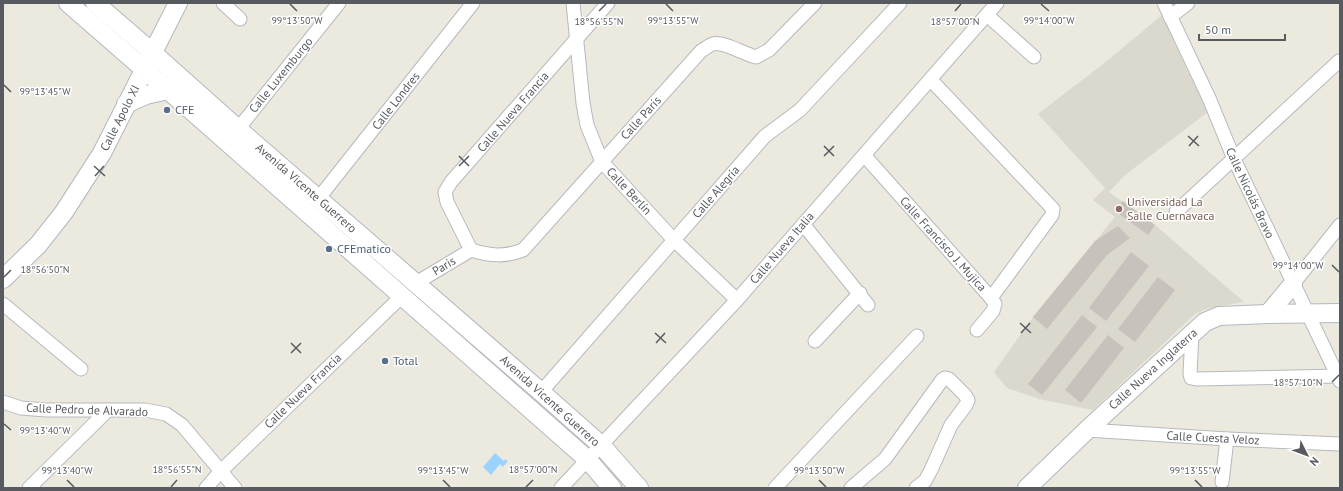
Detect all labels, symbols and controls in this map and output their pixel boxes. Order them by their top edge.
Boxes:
text: 99°13'50"W [271,14,323,27]
text: 99°13'55"W [647,14,699,27]
text: 99°14'00"W [1023,14,1075,27]
text: 18°56'55"N [574,15,624,28]
text: 18°57'00"N [930,15,980,28]
scale bar [1199,16,1285,42]
text: 50 m [1205,22,1231,37]
street label: Calle Luxemburgo [246,34,316,116]
street label: Calle Nueva Francia [474,68,552,155]
street label: Calle Londres [368,69,423,133]
street label: Calle Apolo XI [96,82,143,153]
text: 99°13'45"W [19,85,71,98]
street label: Calle París [617,93,664,143]
place label: CFE [175,102,195,117]
marker: CFE [162,105,172,115]
street label: Avenida Vicente Guerrero [253,140,360,236]
street label: Calle Nicolás Bravo [1223,145,1278,241]
street label: Calle Alegría [689,162,743,221]
street label: Calle Berlín [604,164,655,217]
street label: Calle Francisco J. Mujica [897,193,990,294]
place label: Universidad La Salle Cuernavaca [1127,194,1215,223]
marker: Universidad La Salle Cuernavaca [1114,204,1124,214]
street label: Calle Nueva Italia [746,209,817,287]
place label: CFEmatico [337,241,391,256]
marker: CFEmatico [324,244,334,254]
street label: Paris [429,253,458,278]
text: 99°14'00"W [1272,259,1324,272]
text: 18°56'50"N [20,263,70,276]
street label: Calle Nueva Inglaterra [1105,325,1200,412]
street label: Calle Nueva Francia [261,350,344,431]
street label: Avenida Vicente Guerrero [497,352,603,449]
place label: Total [393,353,419,368]
marker: Total [380,356,390,366]
text: 18°57'10"N [1273,376,1323,389]
street label: Calle Pedro de Alvarado [26,400,148,419]
text: 99°13'40"W [19,424,71,437]
street label: Calle Cuesta Veloz [1166,428,1260,447]
north arrow [1287,435,1327,475]
text: N [1307,454,1322,469]
text: 18°56'55"N [152,463,202,476]
text: 18°57'00"N [508,463,558,476]
text: 99°13'40"W [41,464,93,477]
text: 99°13'45"W [417,464,469,477]
text: 99°13'50"W [793,464,845,477]
text: 99°13'55"W [1169,464,1221,477]

